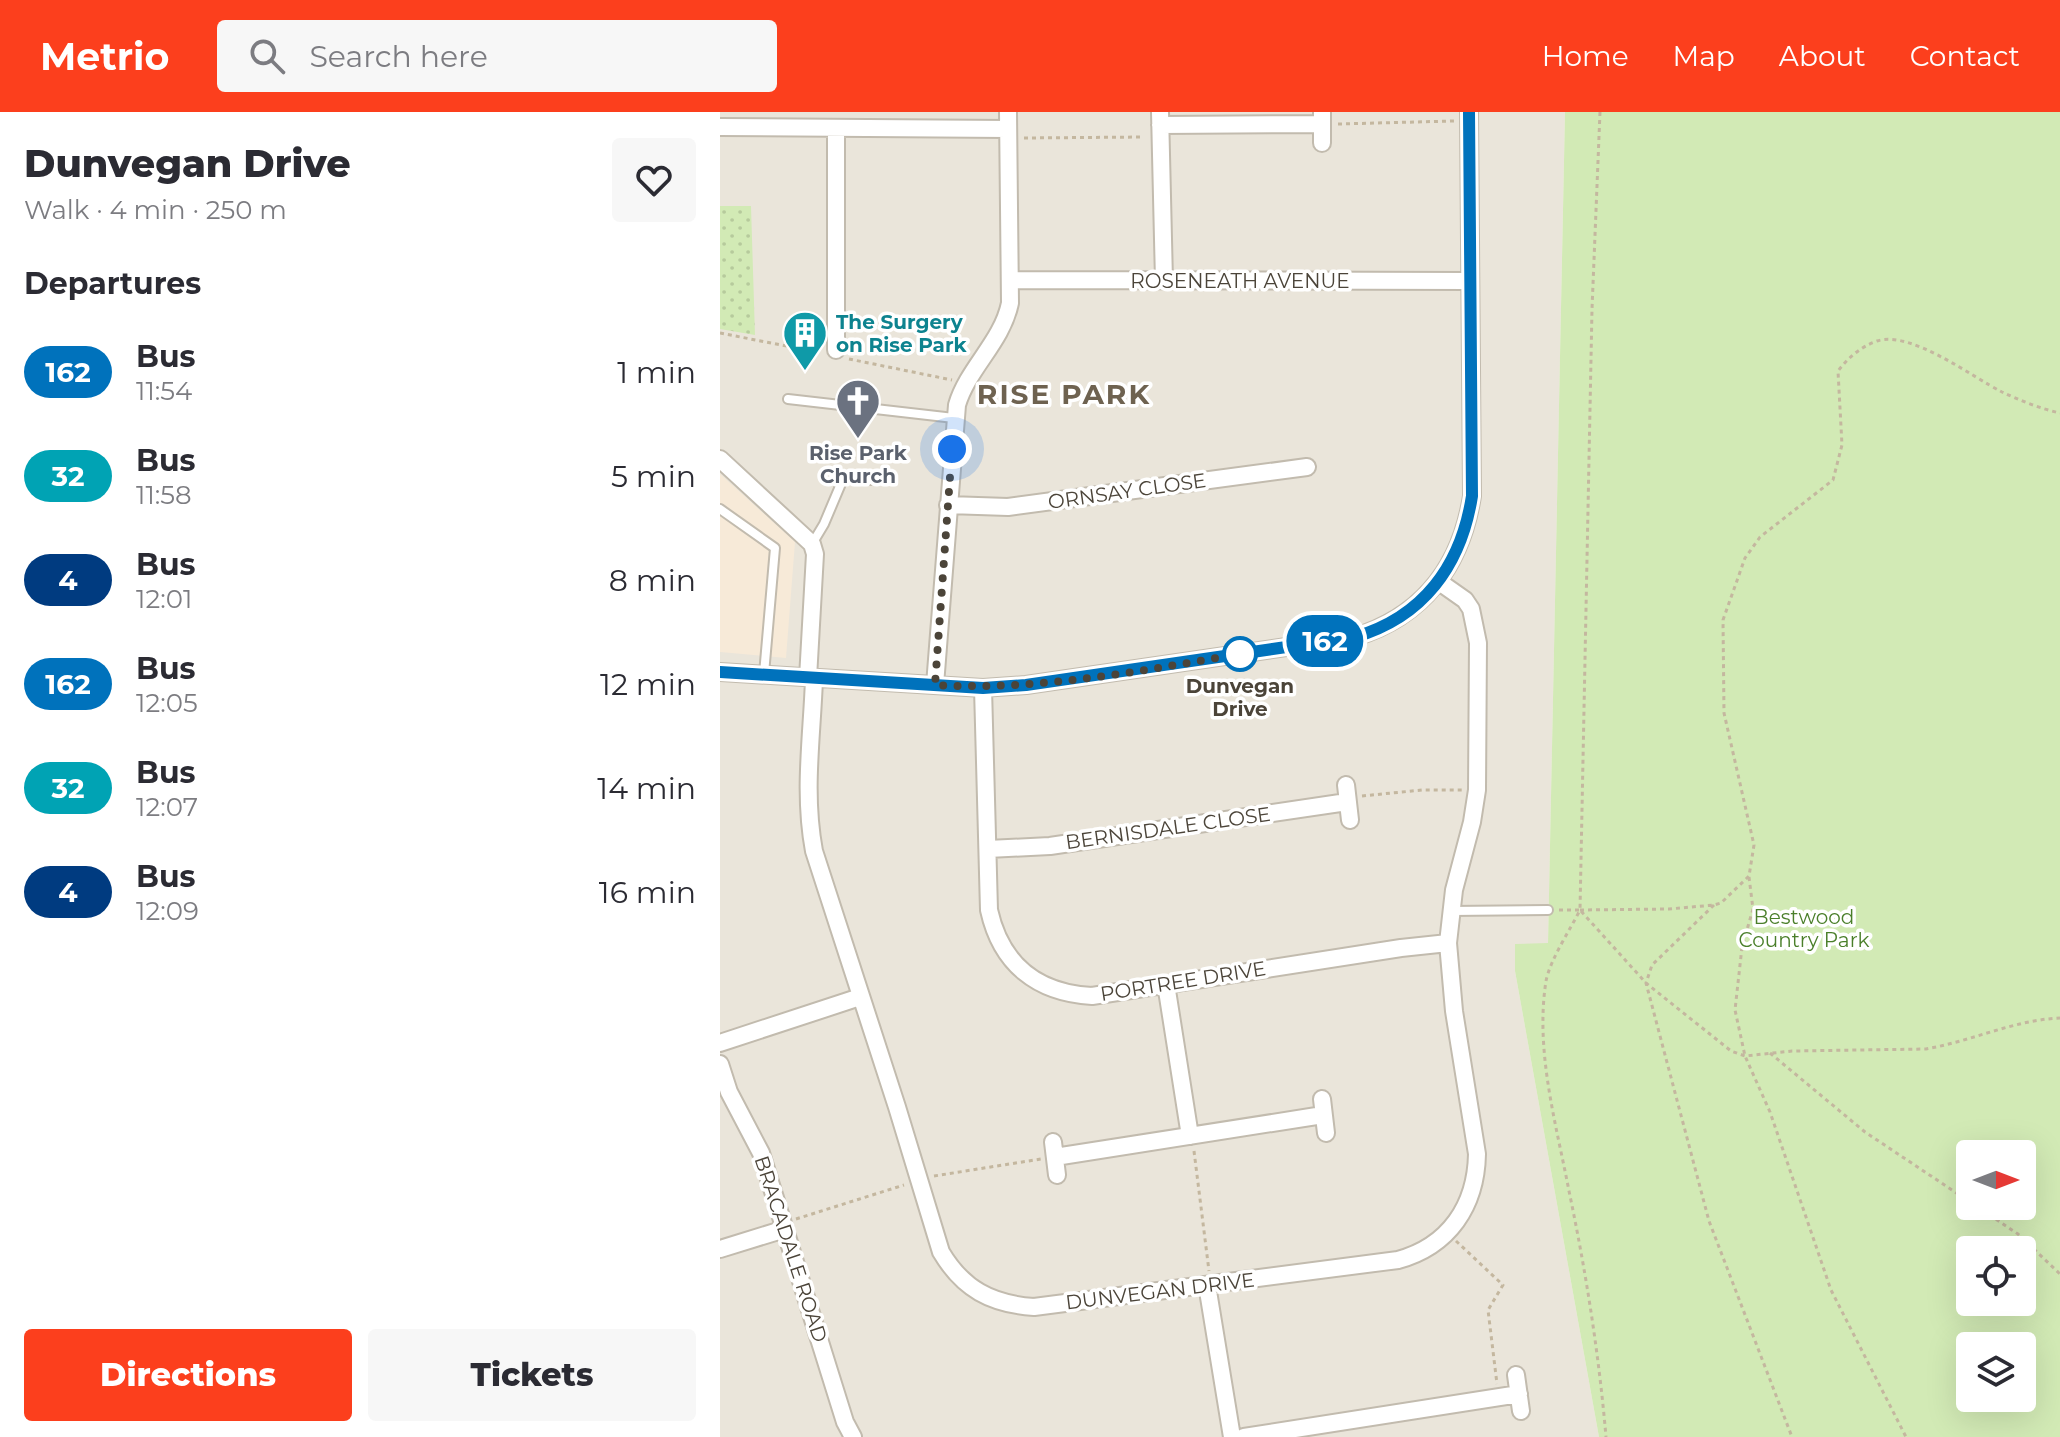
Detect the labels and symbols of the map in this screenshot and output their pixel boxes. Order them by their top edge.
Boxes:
street label: ROSENEATH AVENUE [1130,269,1350,293]
building icon: The Surgery on Rise Park [781,309,829,372]
place label: The Surgery on Rise Park [836,310,967,357]
church icon: Rise Park Church [834,377,882,440]
district label: RISE PARK [977,377,1151,411]
your location [932,429,972,469]
place label: Rise Park Church [809,441,908,488]
street label: ORNSAY CLOSE [1046,468,1208,514]
line badge: 162 [1279,615,1371,667]
marker: Dunvegan Drive [1223,637,1257,671]
place label: Dunvegan Drive [1186,674,1294,721]
street label: BERNISDALE CLOSE [1064,802,1272,854]
park label: Bestwood Country Park [1738,905,1870,952]
street label: PORTREE DRIVE [1099,956,1267,1006]
north arrow [1956,1140,2036,1220]
street label: BRACADALE ROAD [749,1153,833,1345]
street label: DUNVEGAN DRIVE [1064,1267,1256,1315]

